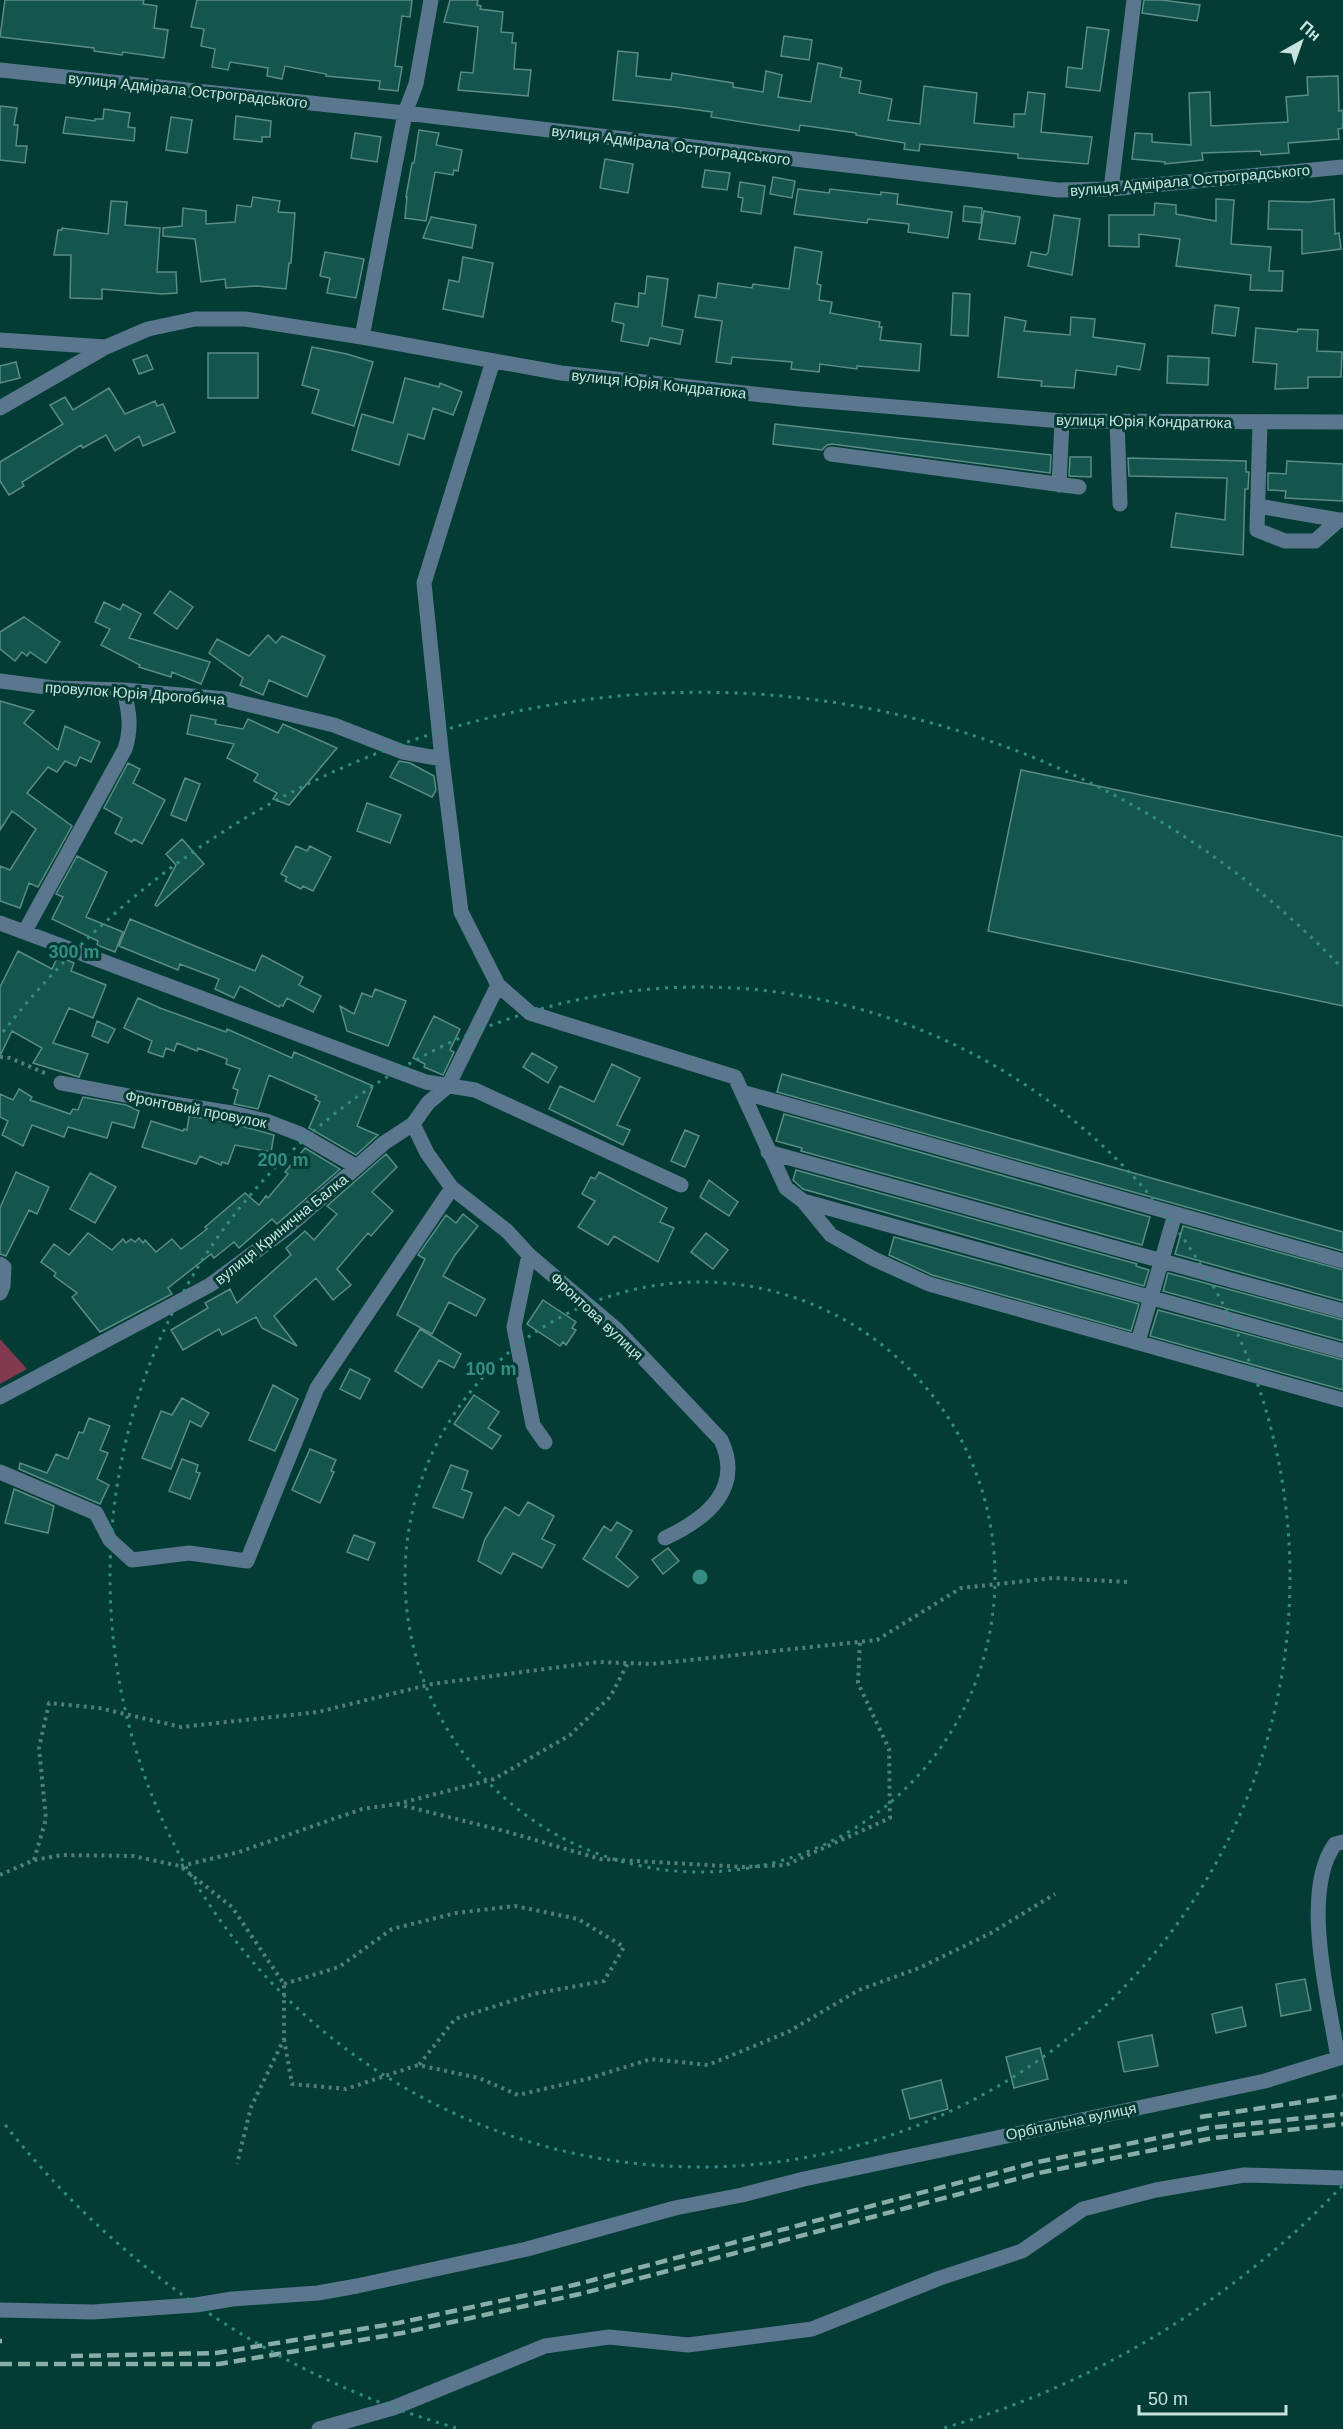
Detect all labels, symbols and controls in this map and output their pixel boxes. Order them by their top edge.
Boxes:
north arrow [1271,12,1331,72]
text: Пн [1297,18,1324,44]
street label: вулиця Адмірала Остроградського [67,69,309,111]
street label: вулиця Адмірала Остроградського [551,122,791,168]
street label: вулиця Адмірала Остроградського [1069,161,1311,199]
street label: вулиця Юрія Кондратюка [571,366,748,402]
street label: вулиця Юрія Кондратюка [1056,411,1233,431]
street label: провулок Юрія Дрогобича [45,678,226,708]
text: 300 m [48,942,100,962]
street label: Фронтовий провулок [124,1087,269,1131]
text: 200 m [257,1150,309,1170]
street label: вулиця Кринична Балка [211,1170,351,1288]
street label: Фронтова вулиця [547,1269,647,1363]
text: 100 m [465,1359,517,1379]
centre of rings [690,1567,710,1587]
street label: Орбітальна вулиця [1004,2099,1138,2143]
scale bar [1139,2378,1286,2416]
text: 50 m [1148,2389,1188,2409]

